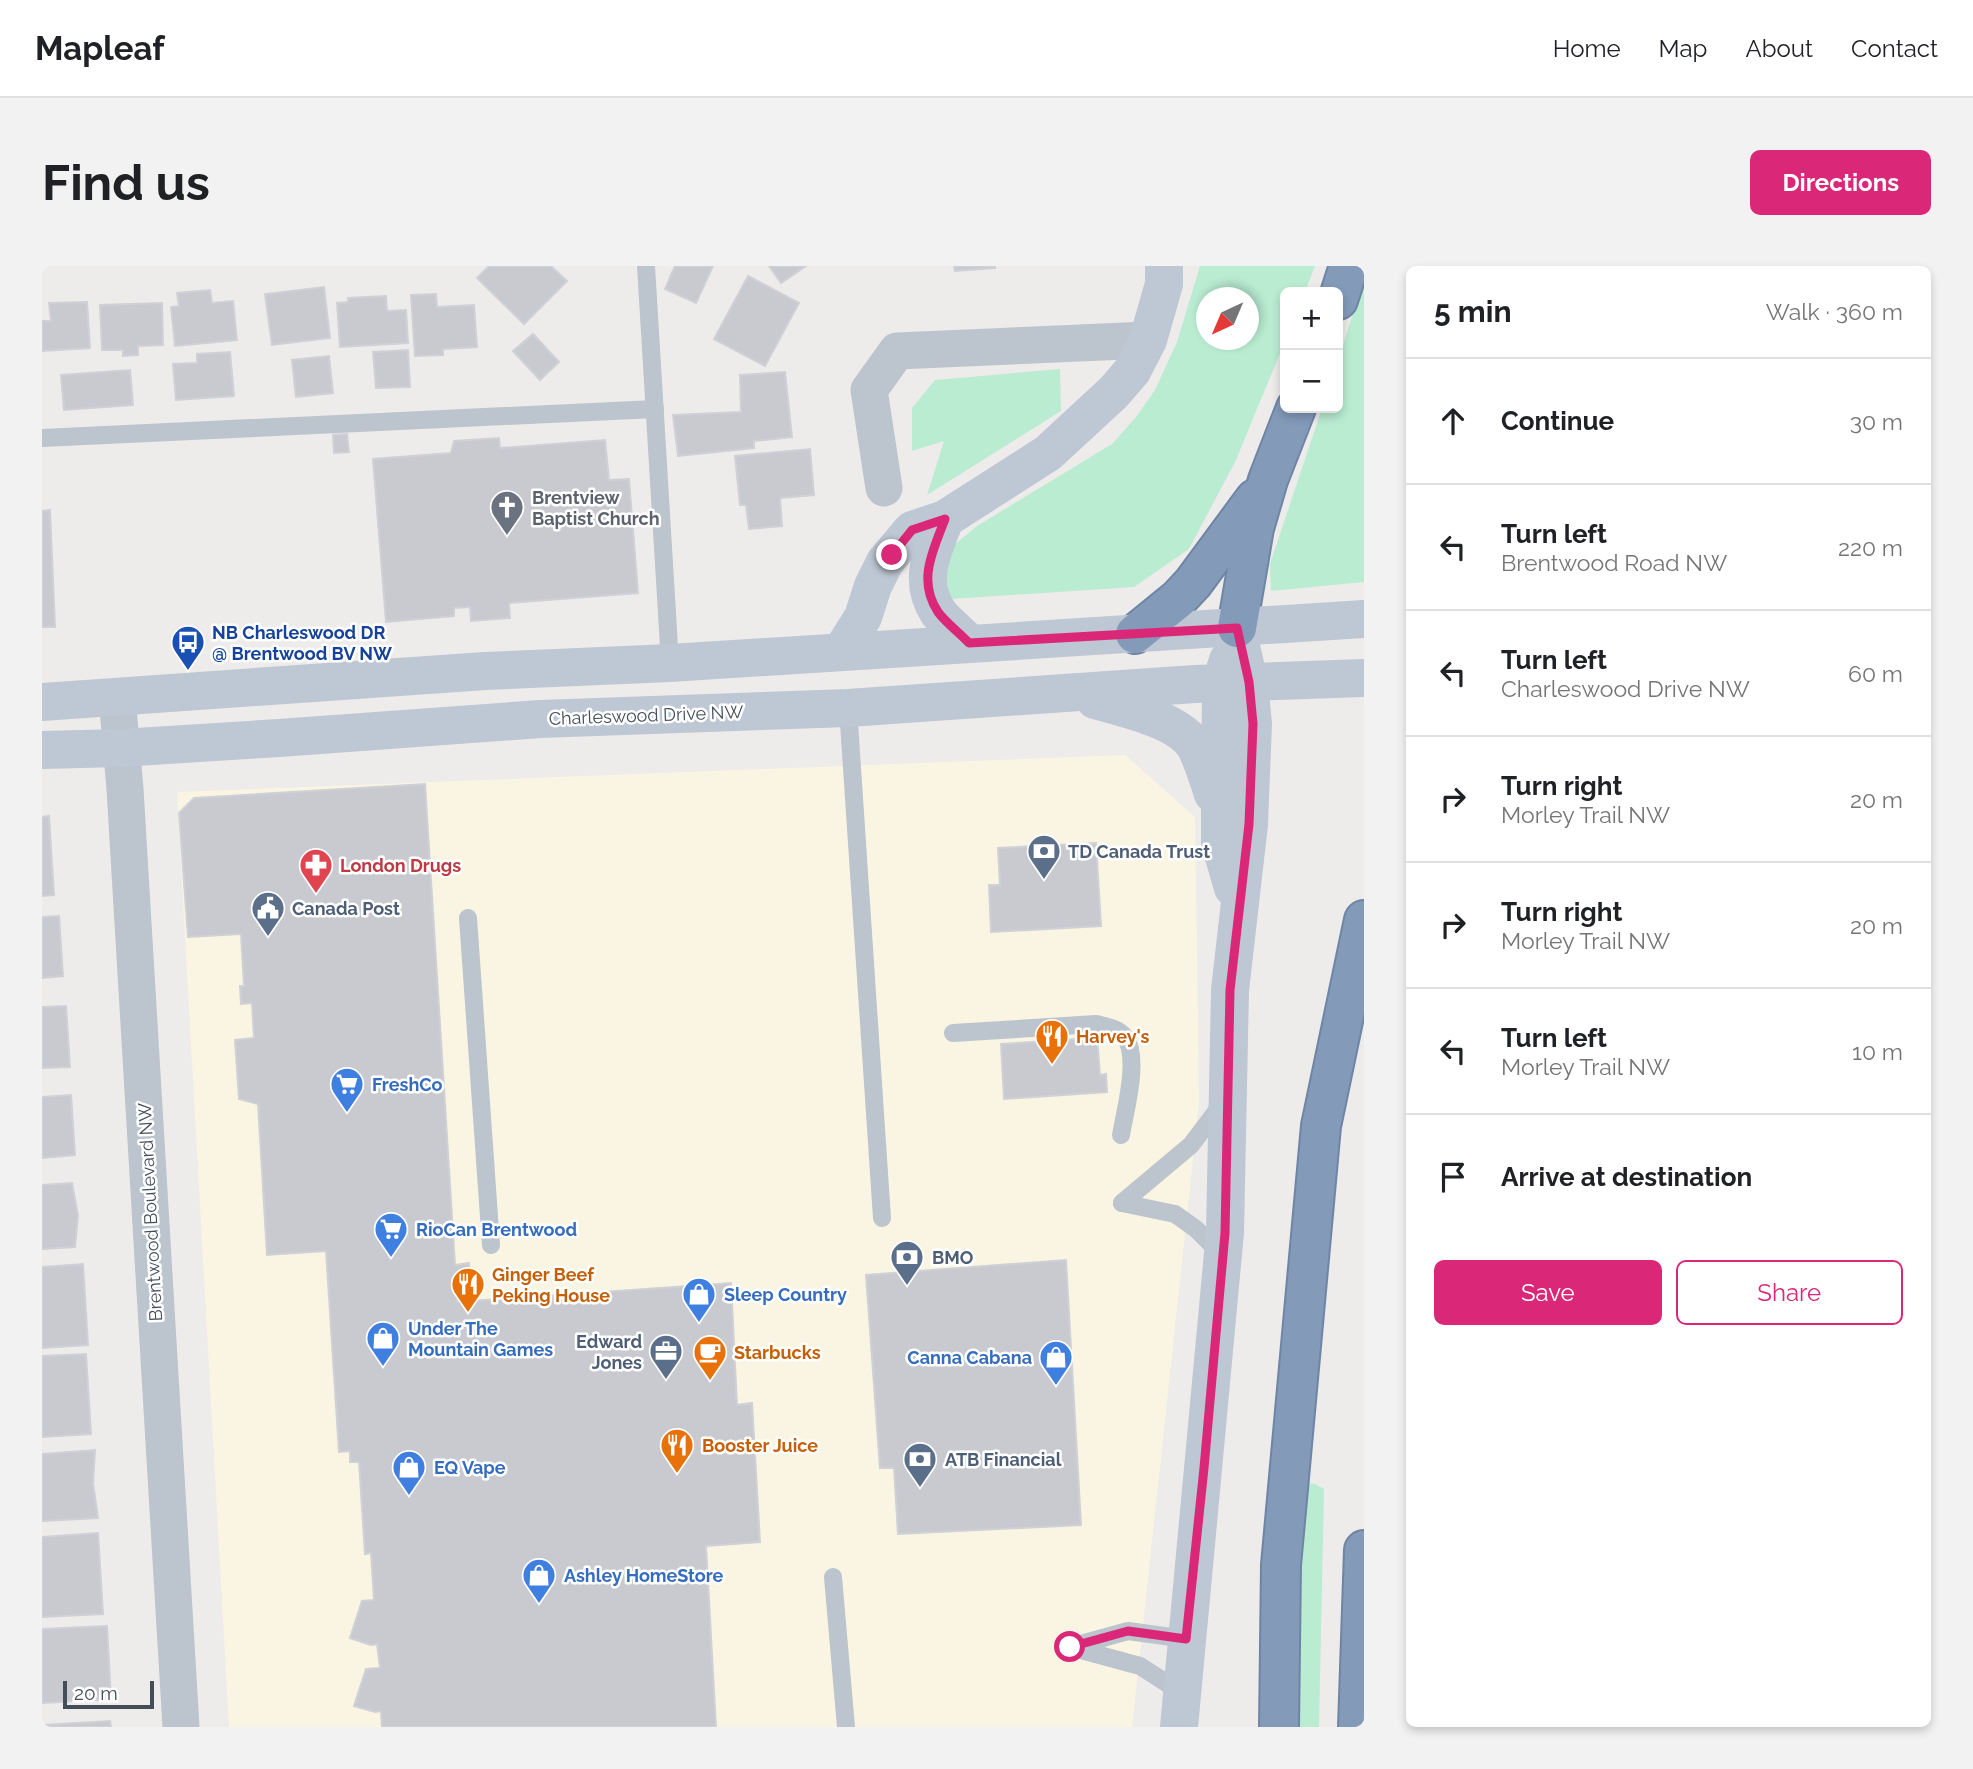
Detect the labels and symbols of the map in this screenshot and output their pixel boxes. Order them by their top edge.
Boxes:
north arrow [1196,287,1259,350]
place label: Brentview Baptist Church [532,487,660,529]
church icon: Brentview Baptist Church [488,488,526,537]
route end [876,539,907,570]
place label: NB Charleswood DR @ Brentwood BV NW [212,622,392,664]
bus stop icon: NB Charleswood DR @ Brentwood BV NW [169,623,207,672]
street label: Charleswood Drive NW [548,701,744,729]
bank icon: TD Canada Trust [1025,832,1063,881]
place label: TD Canada Trust [1068,841,1210,862]
pharmacy icon: London Drugs [297,846,335,895]
place label: London Drugs [340,855,461,876]
public building icon: Canada Post [249,889,287,938]
place label: Canada Post [292,898,400,919]
restaurant icon: Harvey's [1033,1017,1071,1066]
place label: Harvey's [1076,1026,1150,1047]
supermarket icon: FreshCo [328,1065,366,1114]
place label: FreshCo [372,1074,442,1095]
street label: Brentwood Boulevard NW [134,1102,166,1322]
supermarket icon: RioCan Brentwood [372,1210,410,1259]
place label: RioCan Brentwood [416,1219,577,1240]
bank icon: BMO [888,1238,926,1287]
place label: BMO [932,1247,974,1268]
place label: Ginger Beef Peking House [492,1264,610,1306]
restaurant icon: Ginger Beef Peking House [449,1265,487,1314]
shop icon: Sleep Country [680,1275,718,1324]
place label: Sleep Country [724,1284,847,1305]
place label: Under The Mountain Games [408,1318,553,1360]
shop icon: Under The Mountain Games [364,1319,402,1368]
place label: Edward Jones [576,1331,642,1373]
office icon: Edward Jones [647,1332,685,1381]
cafe icon: Starbucks [691,1333,729,1382]
shop icon: Canna Cabana [1037,1338,1075,1387]
place label: Starbucks [734,1342,821,1363]
place label: Canna Cabana [907,1347,1032,1368]
restaurant icon: Booster Juice [658,1426,696,1475]
place label: Booster Juice [702,1435,818,1456]
bank icon: ATB Financial [901,1440,939,1489]
shop icon: EQ Vape [390,1448,428,1497]
place label: ATB Financial [945,1449,1062,1470]
place label: EQ Vape [434,1457,506,1478]
shop icon: Ashley HomeStore [520,1556,558,1605]
place label: Ashley HomeStore [564,1565,724,1586]
route start [1054,1631,1085,1662]
scale bar [63,1678,154,1710]

